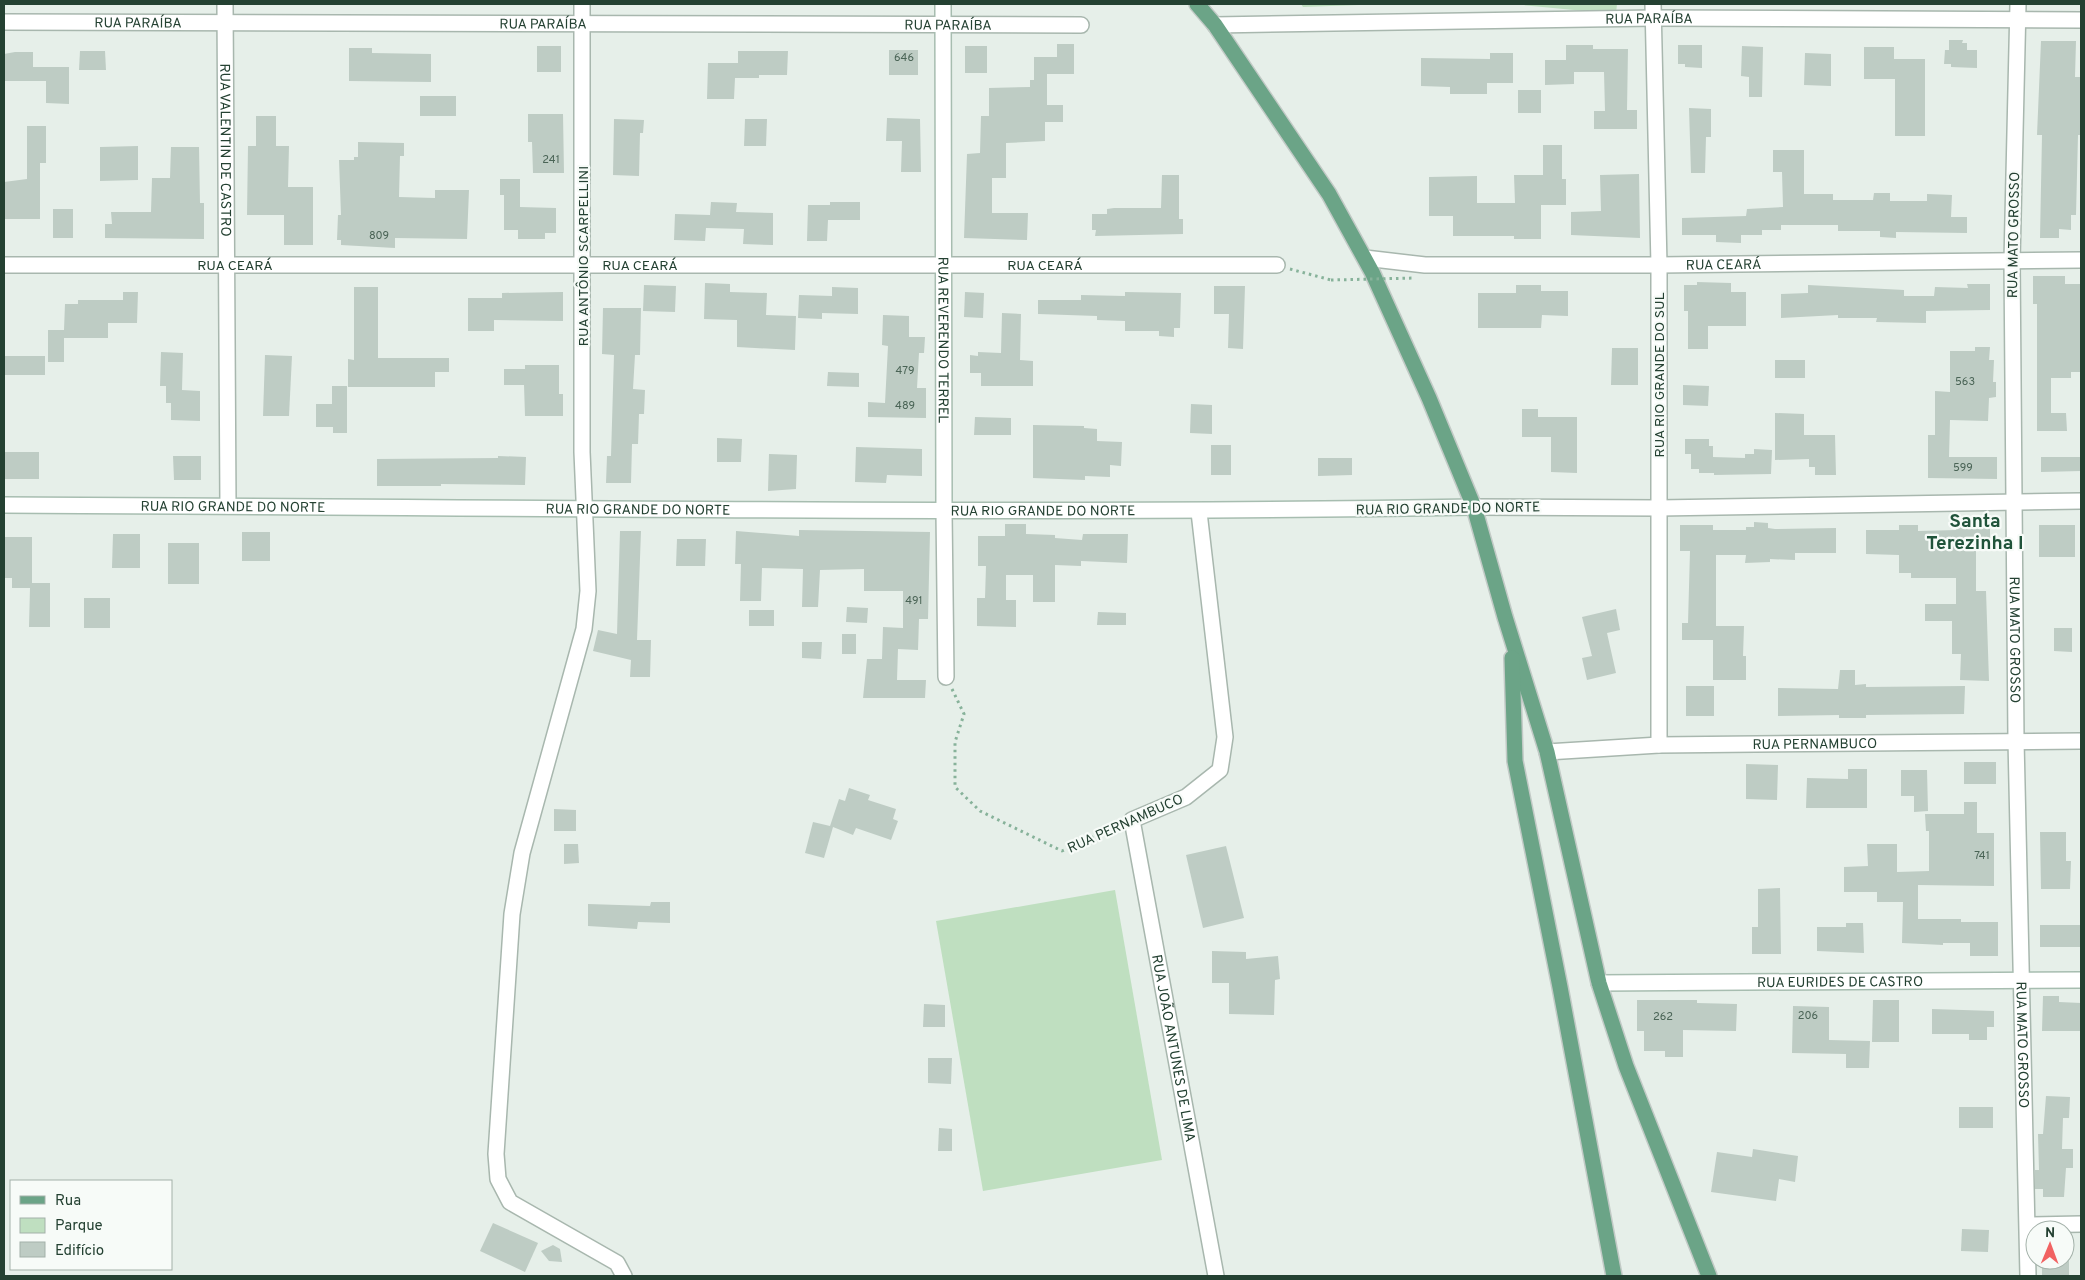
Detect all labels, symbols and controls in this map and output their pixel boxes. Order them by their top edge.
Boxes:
street label: RUA PARAÍBA [1605,10,1693,29]
street label: RUA PARAÍBA [94,14,182,32]
street label: RUA PARAÍBA [499,16,587,34]
street label: RUA PARAÍBA [904,17,992,35]
house number: 646 [894,51,914,65]
street label: RUA VALENTIN DE CASTRO [215,63,233,237]
house number: 241 [542,153,560,167]
street label: RUA ANTÔNIO SCARPELLINI [575,166,593,346]
street label: RUA MATO GROSSO [2005,172,2024,298]
house number: 809 [369,229,389,243]
street label: RUA CEARÁ [1686,256,1762,275]
street label: RUA CEARÁ [197,257,273,275]
street label: RUA CEARÁ [602,257,678,275]
street label: RUA REVERENDO TERREL [933,257,951,423]
street label: RUA CEARÁ [1007,257,1083,275]
street label: RUA RIO GRANDE DO SUL [1652,292,1669,457]
house number: 479 [895,364,915,378]
house number: 563 [1955,375,1975,389]
house number: 489 [895,399,915,413]
house number: 599 [1953,461,1973,475]
street label: RUA RIO GRANDE DO NORTE [141,499,325,517]
street label: RUA RIO GRANDE DO NORTE [1356,499,1540,520]
street label: RUA RIO GRANDE DO NORTE [546,502,730,520]
street label: RUA RIO GRANDE DO NORTE [951,503,1135,520]
district label: Santa Terezinha I [1926,510,2024,556]
street label: RUA MATO GROSSO [2005,577,2023,703]
house number: 491 [905,594,923,608]
street label: RUA PERNAMBUCO [1752,736,1877,754]
street label: RUA PERNAMBUCO [1065,791,1186,857]
house number: 741 [1974,849,1990,863]
street label: RUA JOÃO ANTUNES DE LIMA [1147,953,1198,1143]
street label: RUA EURIDES DE CASTRO [1757,974,1923,992]
street label: RUA MATO GROSSO [2011,981,2031,1108]
house number: 206 [1798,1009,1818,1023]
house number: 262 [1653,1010,1673,1024]
legend [10,1180,172,1270]
text: Rua [55,1192,81,1211]
text: Parque [55,1217,103,1236]
north arrow [2025,1220,2075,1270]
text: N [2045,1225,2055,1242]
text: Edifício [55,1242,104,1261]

